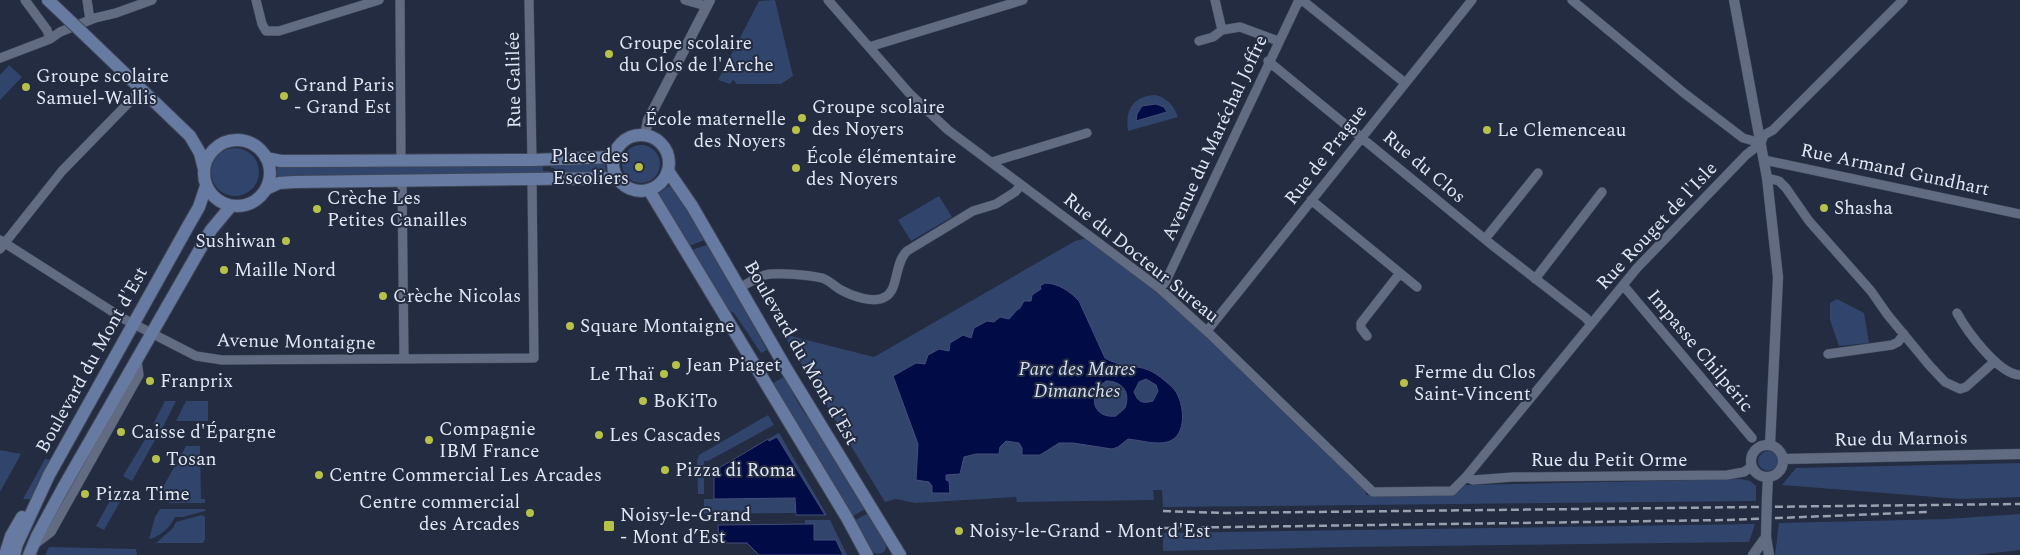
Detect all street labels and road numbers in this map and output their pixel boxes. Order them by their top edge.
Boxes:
street label: Avenue du Maréchal Joffre [1154,30,1276,246]
street label: Rue Galilée [499,32,529,128]
street label: Rue de Prague [1277,98,1375,212]
street label: Rue du Clos [1376,123,1472,211]
street label: Rue Armand Gundhart [1798,136,1992,204]
street label: Rue Rouget de l'Isle [1590,155,1724,297]
street label: Rue du Docteur Sureau [1057,186,1226,330]
street label: Boulevard du Mont d'Est [736,255,866,451]
street label: Boulevard du Mont d'Est [29,261,156,459]
street label: Impasse Chilpéric [1640,283,1760,419]
street label: Avenue Montaigne [216,326,376,358]
street label: Rue du Marnois [1834,423,1968,455]
street label: Rue du Petit Orme [1531,446,1687,475]

